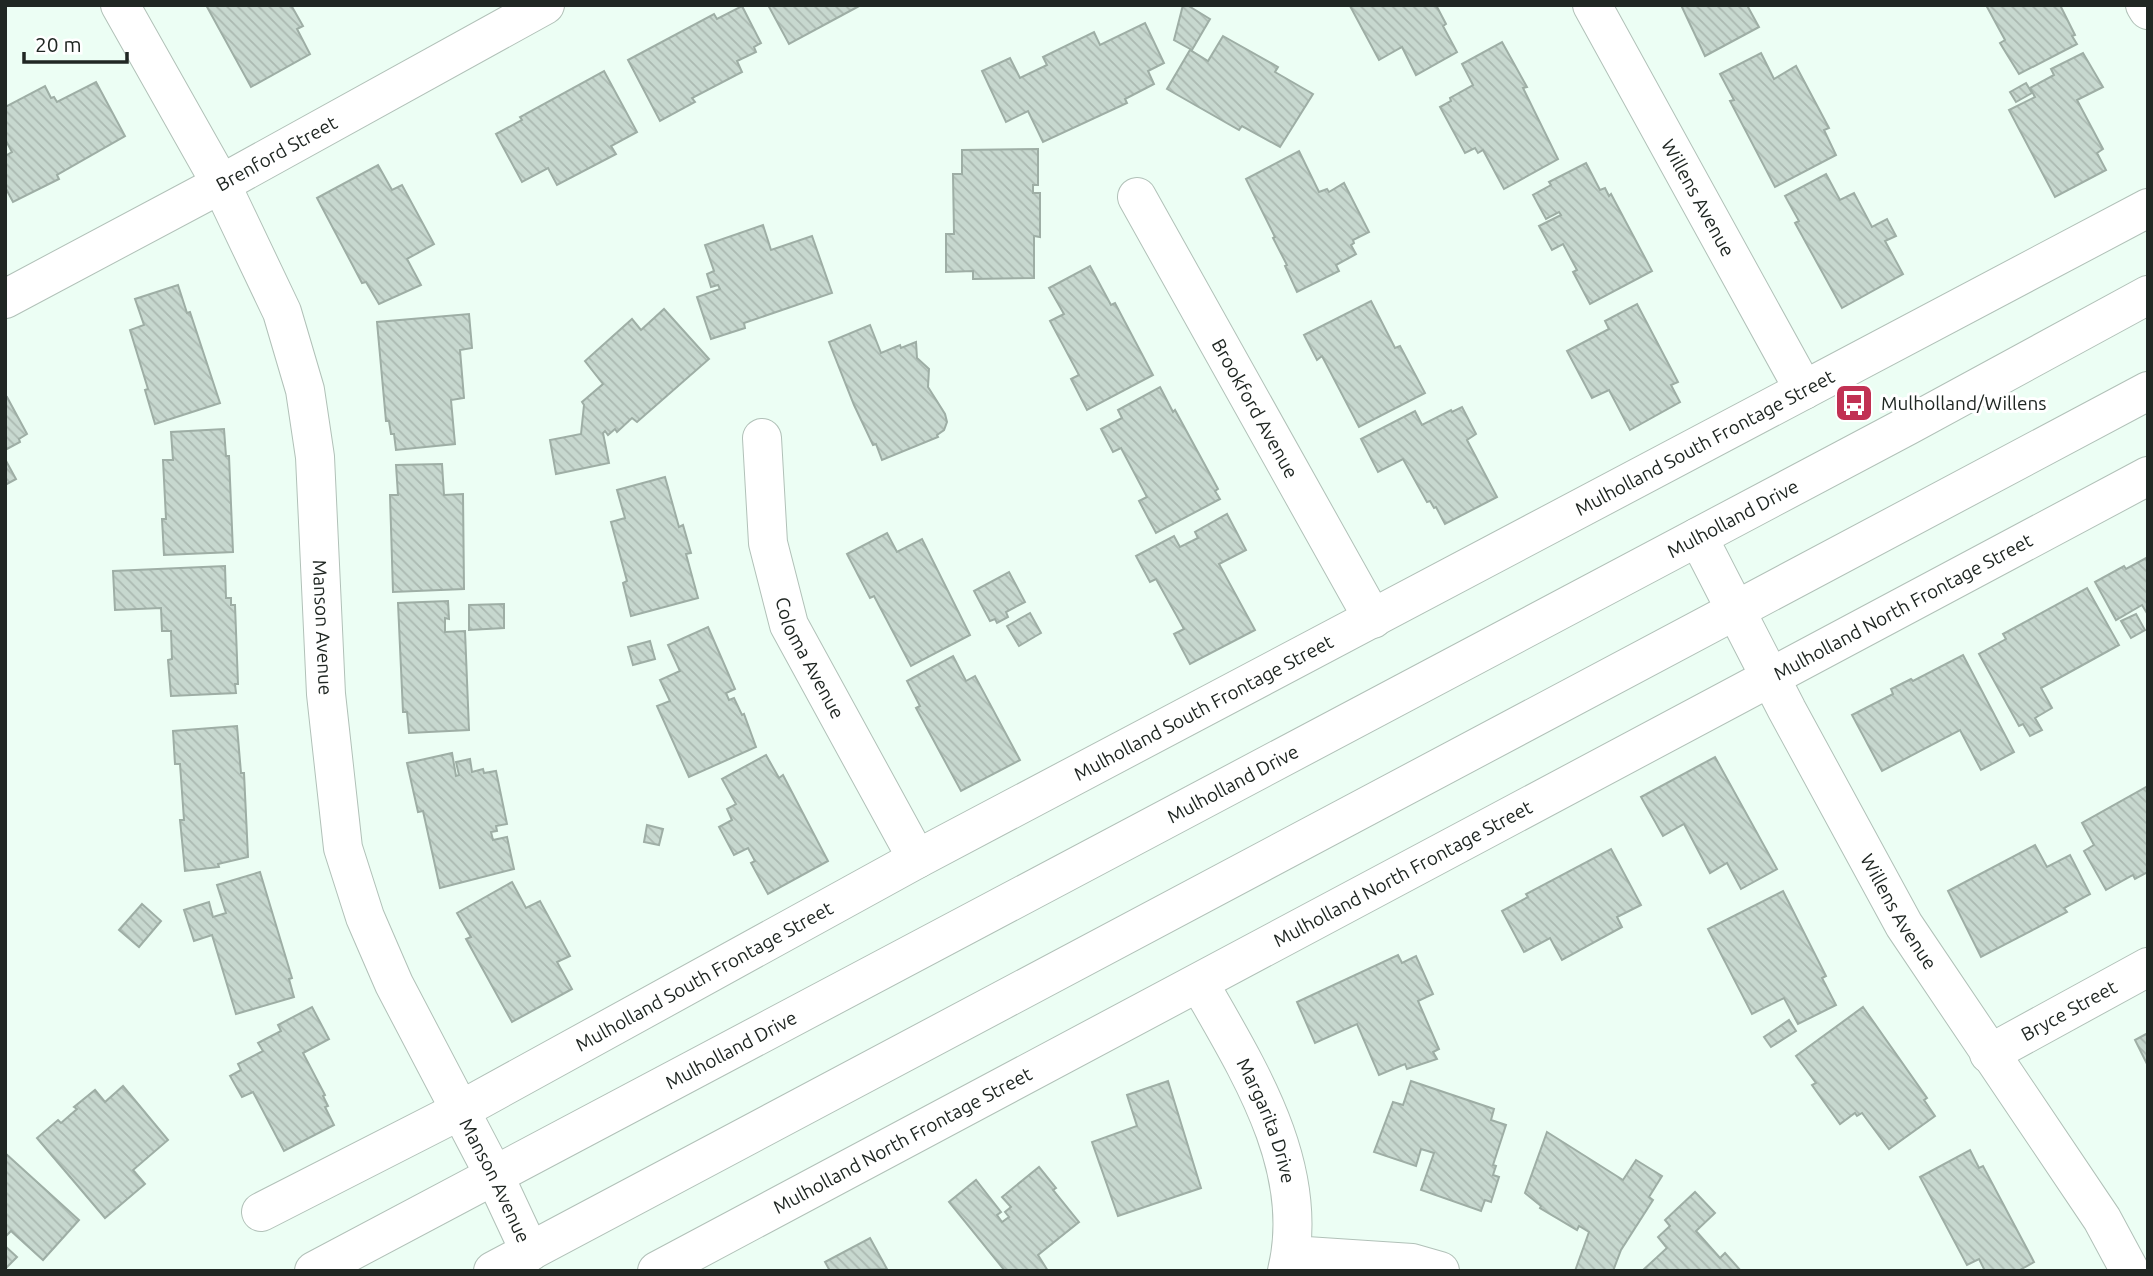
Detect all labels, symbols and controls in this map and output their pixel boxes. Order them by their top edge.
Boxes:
scale bar [24,21,128,65]
text: 20 m [35,32,82,56]
street label: Brenford Street [212,111,341,196]
street label: Willens Avenue [1657,135,1739,260]
street label: Brookford Avenue [1207,335,1303,482]
street label: Mulholland South Frontage Street [1571,365,1838,520]
bus stop icon: Mulholland/Willens [1833,382,1875,424]
place label: Mulholland/Willens [1881,392,2047,414]
street label: Mulholland Drive [1663,475,1802,562]
street label: Mulholland North Frontage Street [1770,528,2037,685]
street label: Manson Avenue [309,559,337,696]
street label: Coloma Avenue [771,595,849,722]
street label: Mulholland South Frontage Street [1070,630,1337,785]
street label: Mulholland Drive [1163,740,1302,827]
street label: Mulholland North Frontage Street [1269,795,1536,951]
street label: Willens Avenue [1856,850,1942,973]
street label: Mulholland South Frontage Street [572,896,837,1056]
street label: Bryce Street [2017,975,2121,1045]
street label: Mulholland Drive [662,1006,800,1094]
street label: Margarita Drive [1232,1054,1300,1185]
street label: Mulholland North Frontage Street [769,1062,1036,1218]
street label: Manson Avenue [455,1115,535,1246]

